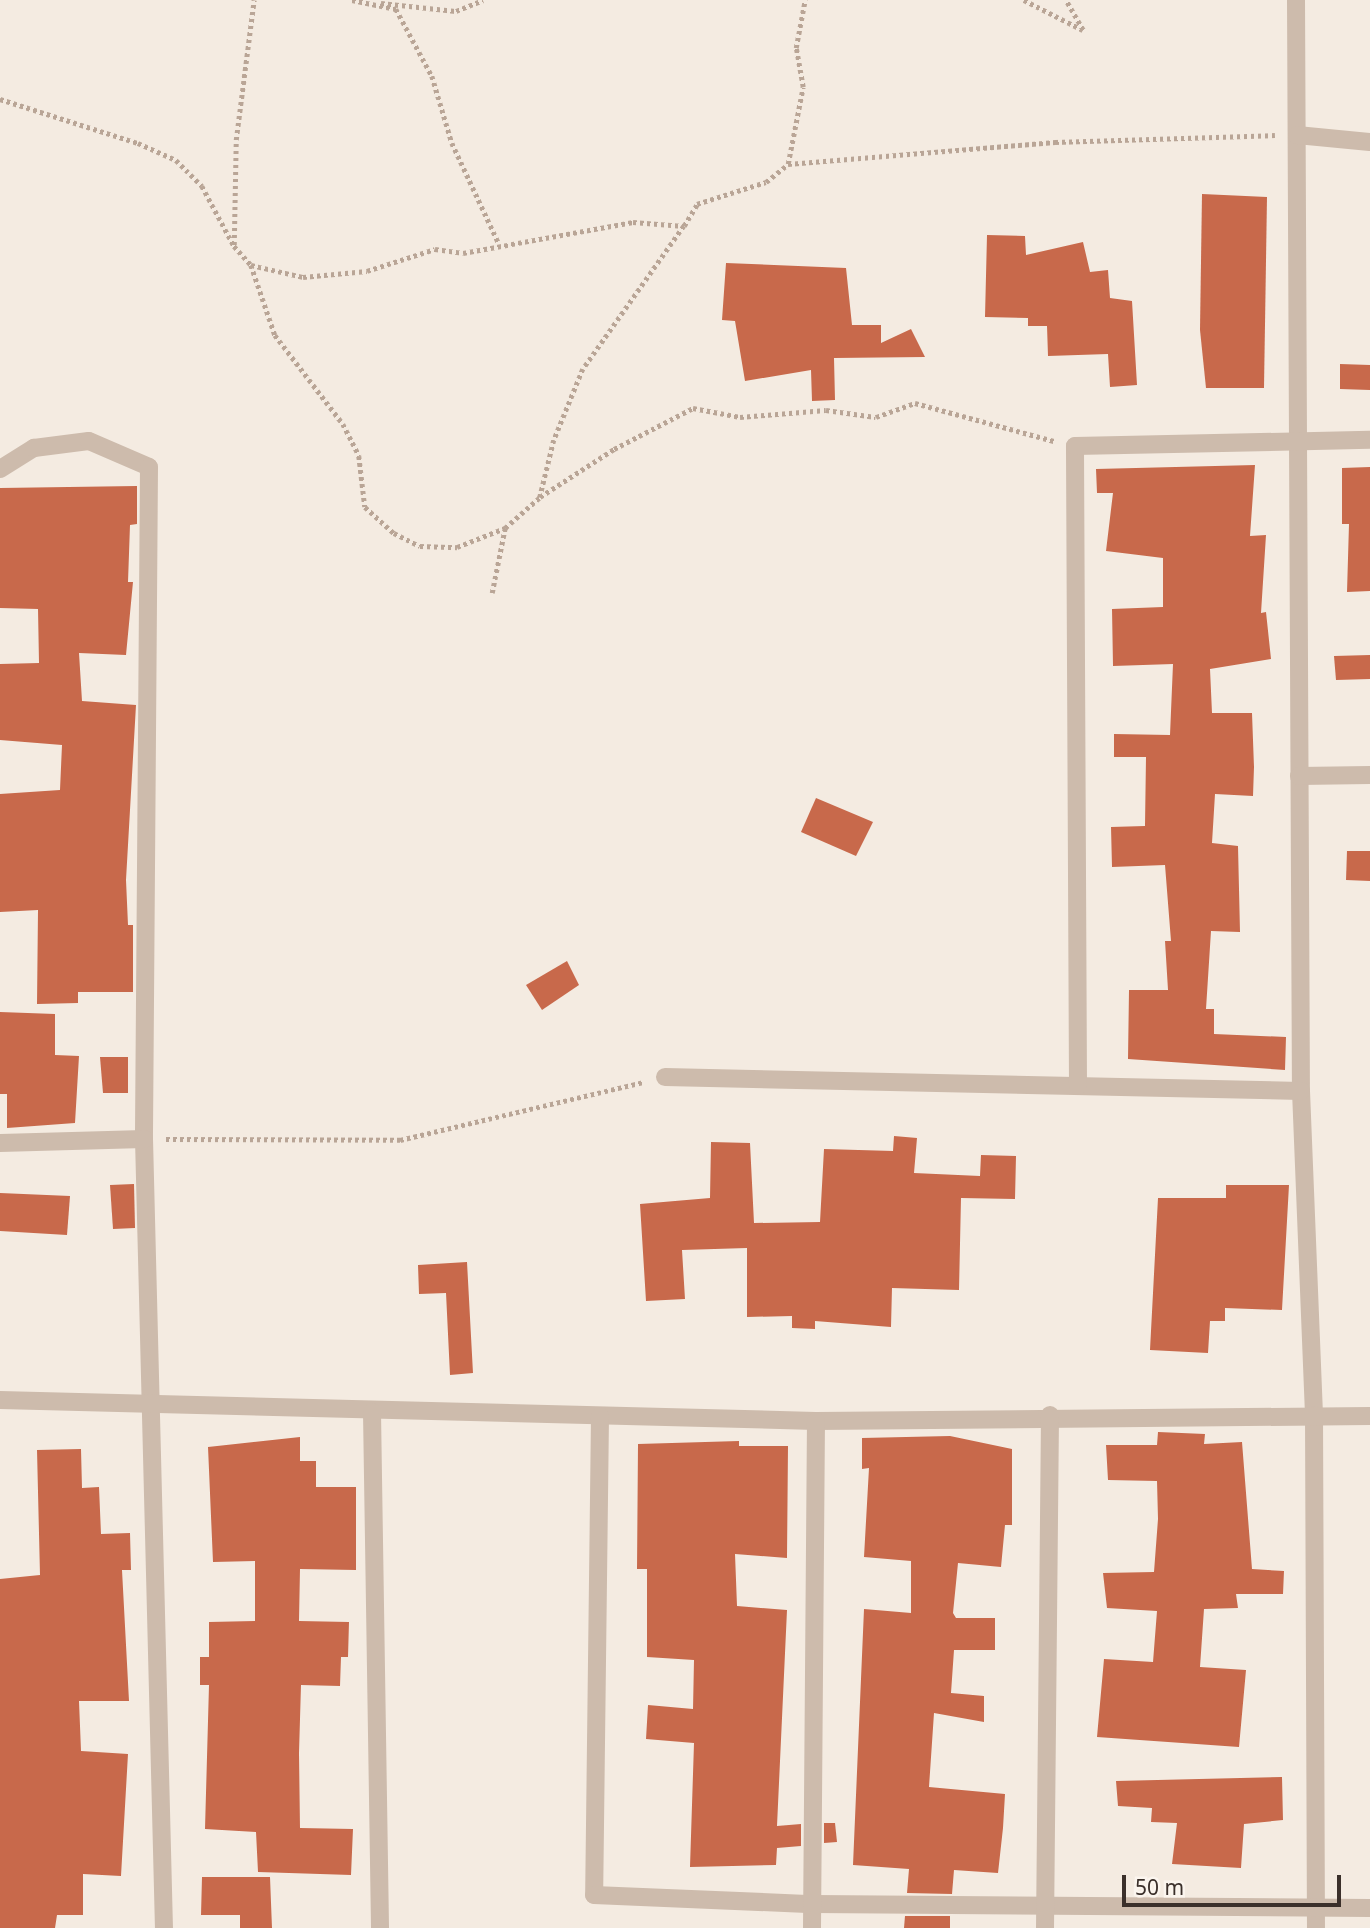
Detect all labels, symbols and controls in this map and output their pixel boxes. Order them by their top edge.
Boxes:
scale bar [1125,1862,1344,1906]
text: 50 m [1135,1873,1184,1901]

